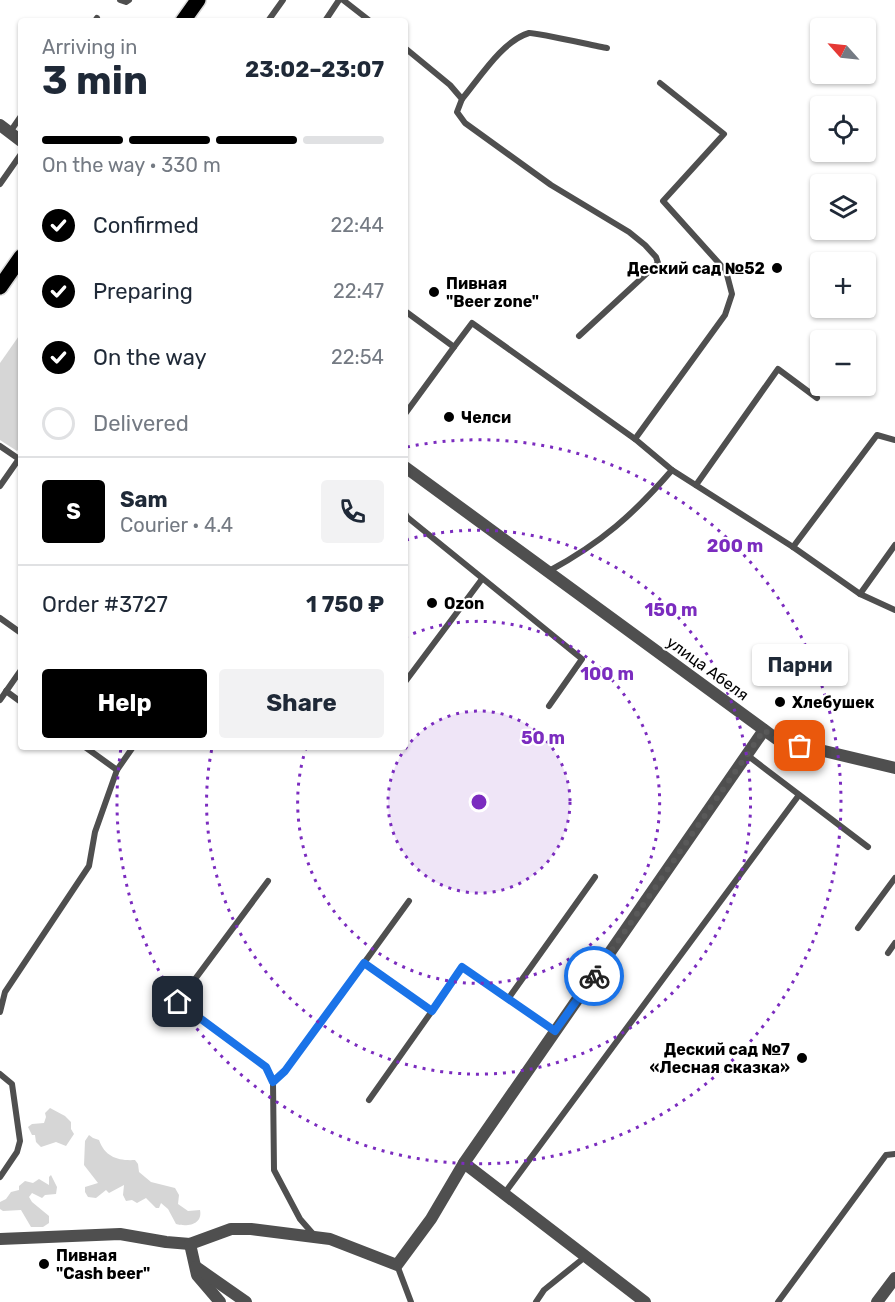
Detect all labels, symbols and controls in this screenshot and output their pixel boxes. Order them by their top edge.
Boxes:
north arrow [810,18,876,84]
map controls [810,18,876,396]
text: Arriving in [42,35,137,59]
text: 23:02–23:07 [245,56,384,83]
text: 3 min [42,58,148,104]
button: locate [810,96,876,162]
text: On the way · 330 m [42,153,221,177]
button: layers [810,174,876,240]
icon: check [42,209,75,242]
text: Confirmed [93,212,199,239]
text: 22:44 [331,213,384,237]
button: + [810,252,876,318]
place label: Деский сад №52 [627,259,765,278]
marker: Деский сад №52 [770,261,784,275]
place label: Пивная "Beer zone" [446,274,539,311]
icon: check [42,275,75,308]
text: Preparing [93,278,193,305]
text: 22:47 [333,279,384,303]
marker: Пивная "Beer zone" [427,285,441,299]
button: − [810,330,876,396]
icon: check [42,341,75,374]
text: On the way [93,344,207,371]
text: 22:54 [331,345,384,369]
place label: Челси [461,408,511,427]
text: Delivered [93,410,189,437]
marker: Челси [442,410,456,424]
button: phone [321,480,384,543]
text: Sam [120,486,168,513]
text: S [66,498,81,525]
text: Courier · 4.4 [120,513,233,537]
text: 200 m [707,535,763,557]
text: Order #3727 [42,591,168,618]
text: 1 750 ₽ [306,591,384,618]
place label: Ozon [444,594,484,613]
marker: Ozon [425,596,439,610]
text: 150 m [644,599,698,621]
street label: улица Абеля [663,632,752,705]
callout: Парни [752,644,848,686]
text: Парни [768,653,832,677]
text: 100 m [580,663,634,685]
button: Help [42,669,207,738]
button: Share [219,669,384,738]
place label: Хлебушек [792,693,875,712]
marker: Хлебушек [773,695,787,709]
pin [774,720,825,771]
text: 50 m [521,727,565,749]
icon: bag [783,729,816,762]
centre of rings [469,792,489,812]
courier [564,946,624,1006]
icon: bike [578,960,611,993]
pin [152,976,203,1027]
icon: home [161,985,194,1018]
place label: Деский сад №7 «Лесная сказка» [650,1040,790,1077]
marker: Деский сад №7 «Лесная сказка» [795,1051,809,1065]
place label: Пивная "Cash beer" [56,1246,150,1283]
marker: Пивная "Cash beer" [37,1257,51,1271]

